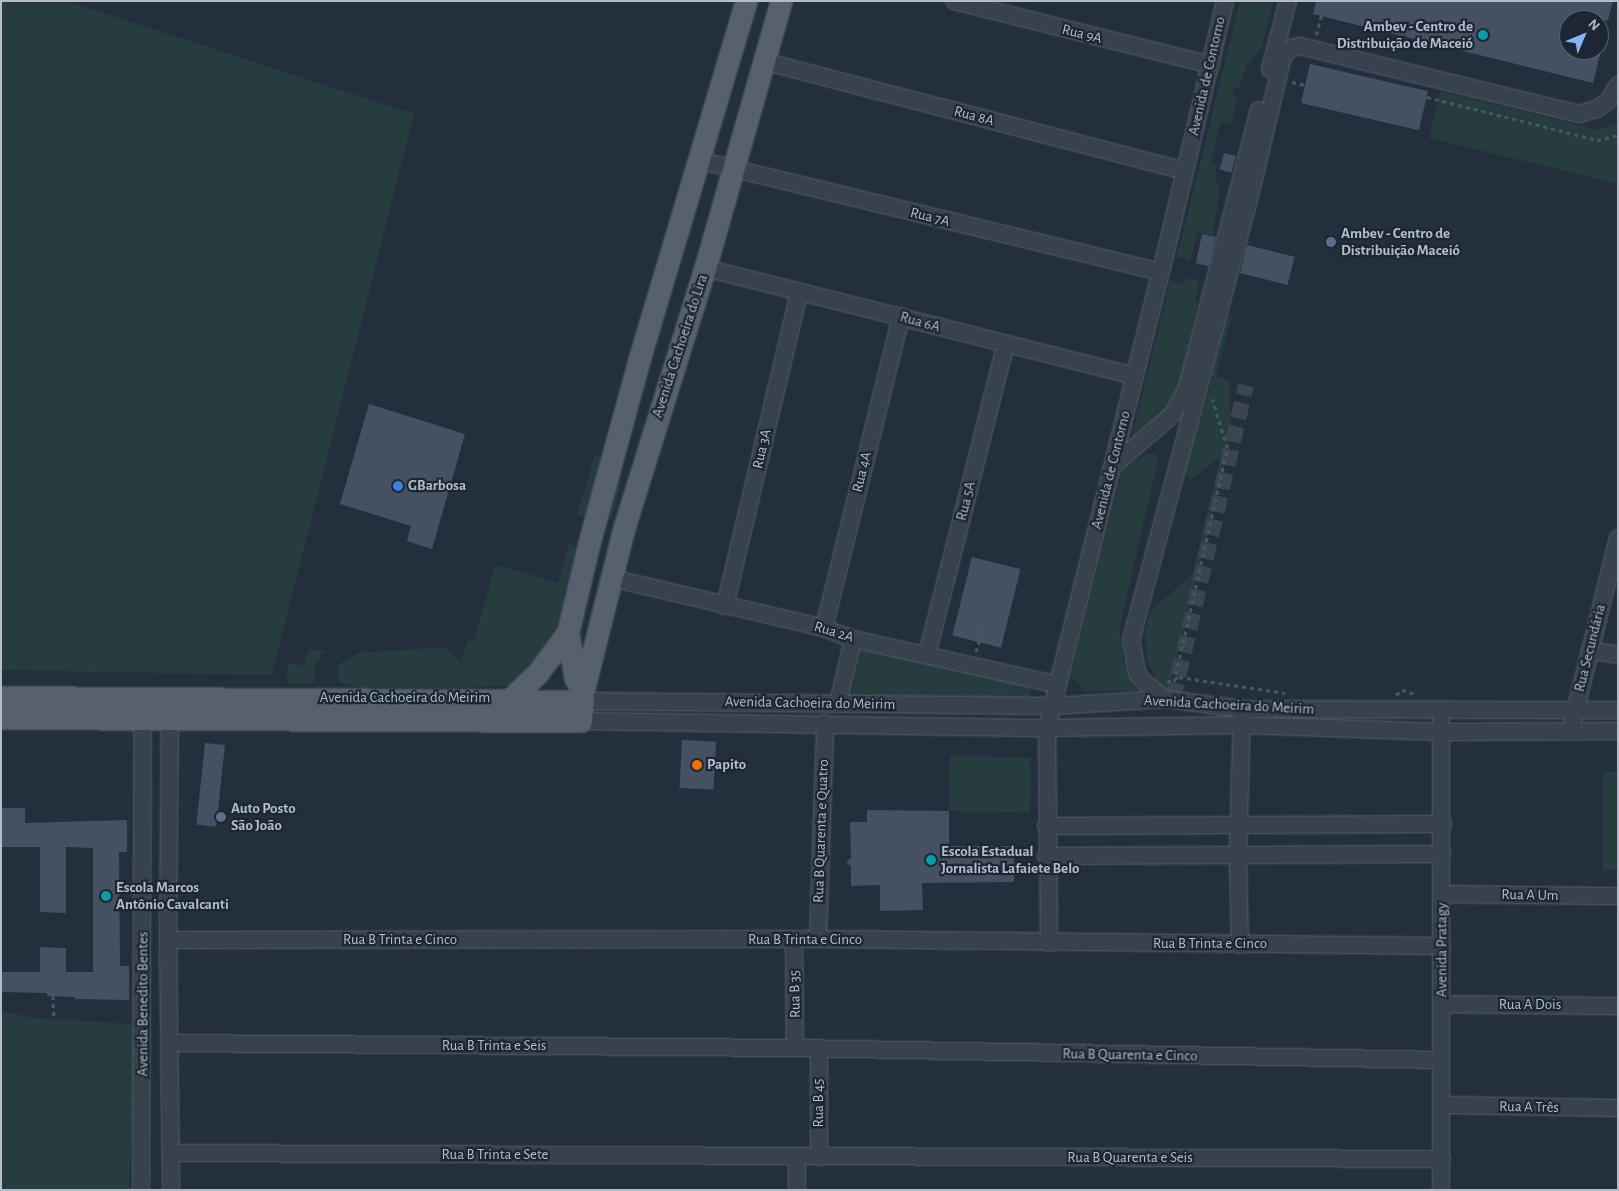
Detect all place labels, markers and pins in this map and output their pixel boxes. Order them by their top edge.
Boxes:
place label: Ambev - Centro de Distribuição de Maceió [1337,17,1473,52]
marker: Ambev - Centro de Distribuição de Maceió [1477,29,1489,41]
place label: Ambev - Centro de Distribuição Maceió [1341,224,1460,259]
marker: Ambev - Centro de Distribuição Maceió [1325,236,1337,248]
place label: GBarbosa [408,477,466,495]
marker: GBarbosa [392,480,404,492]
place label: Papito [707,756,746,774]
marker: Papito [691,759,703,771]
place label: Auto Posto São João [231,799,296,834]
marker: Auto Posto São João [215,811,227,823]
place label: Escola Estadual Jornalista Lafaiete Belo [941,842,1079,877]
marker: Escola Estadual Jornalista Lafaiete Belo [925,854,937,866]
place label: Escola Marcos Antônio Cavalcanti [116,878,229,913]
marker: Escola Marcos Antônio Cavalcanti [100,890,112,902]

